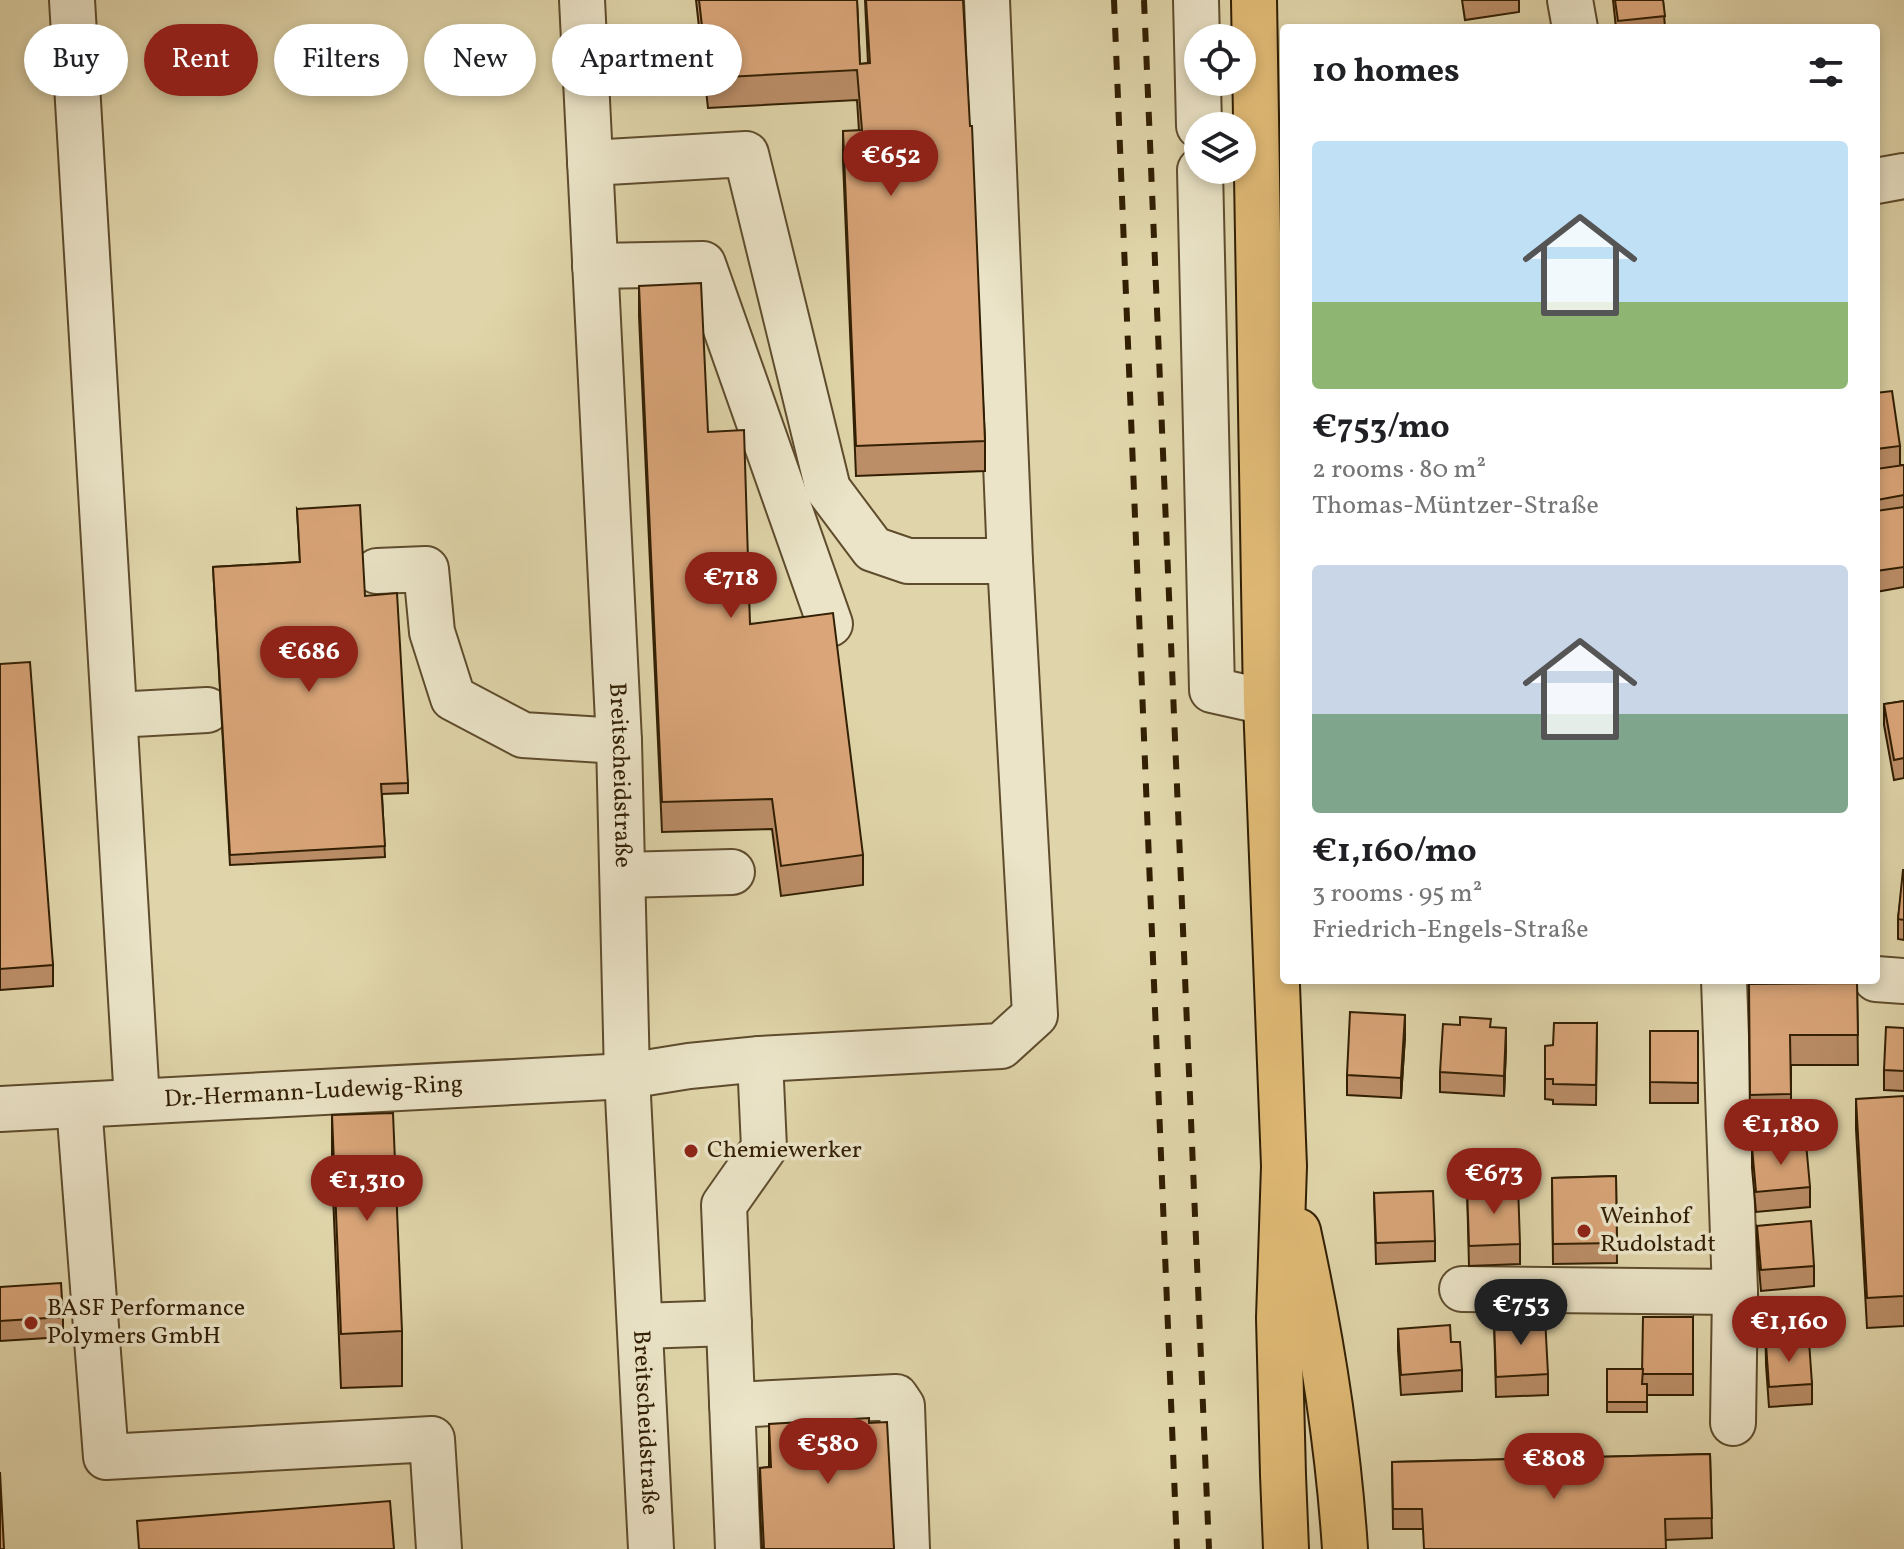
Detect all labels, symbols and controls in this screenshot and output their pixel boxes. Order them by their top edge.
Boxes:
chip: Buy [24,24,128,96]
chip: Rent [144,24,258,96]
chip: Filters [274,24,408,96]
chip: New [424,24,536,96]
chip: Apartment [552,24,742,96]
map controls [1184,24,1256,184]
button: locate [1184,24,1256,96]
text: 10 homes [1312,49,1460,96]
icon: filters [1804,50,1848,94]
button: layers [1184,112,1256,184]
pin: €652 [844,130,938,198]
text: €652 [861,138,921,174]
icon: home [1508,193,1652,337]
text: €753/mo [1312,405,1450,452]
text: 2 rooms · 80 m² [1312,452,1486,488]
text: Thomas-Müntzer-Straße [1312,488,1599,524]
pin: €718 [684,552,778,620]
text: €718 [703,560,759,596]
icon: home [1508,617,1652,761]
pin: €686 [262,626,356,694]
text: €686 [278,634,340,670]
street label: Breitscheidstraße [599,682,639,868]
text: €1,160/mo [1312,829,1477,876]
text: 3 rooms · 95 m² [1312,876,1482,912]
text: Friedrich-Engels-Straße [1312,912,1589,948]
street label: Dr.-Hermann-Ludewig-Ring [163,1068,464,1117]
pin: €1,180 [1716,1099,1846,1167]
text: €1,180 [1742,1107,1820,1143]
place label: Chemiewerker [707,1134,862,1168]
marker: Chemiewerker [682,1142,700,1160]
pin: €673 [1447,1148,1541,1216]
pin: €1,310 [302,1155,432,1223]
text: €673 [1465,1156,1523,1192]
text: €1,310 [329,1163,405,1199]
place label: Weinhof Rudolstadt [1600,1200,1716,1262]
marker: Weinhof Rudolstadt [1575,1222,1593,1240]
pin: €753 [1474,1279,1568,1347]
text: €753 [1492,1287,1550,1323]
place label: BASF Performance Polymers GmbH [47,1292,245,1354]
pin: €1,160 [1724,1296,1854,1364]
text: €1,160 [1750,1304,1828,1340]
marker: BASF Performance Polymers GmbH [22,1314,40,1332]
street label: Breitscheidstraße [623,1329,666,1516]
pin: €580 [781,1418,875,1486]
text: €580 [797,1426,859,1462]
pin: €808 [1507,1433,1601,1501]
text: €808 [1522,1441,1586,1477]

